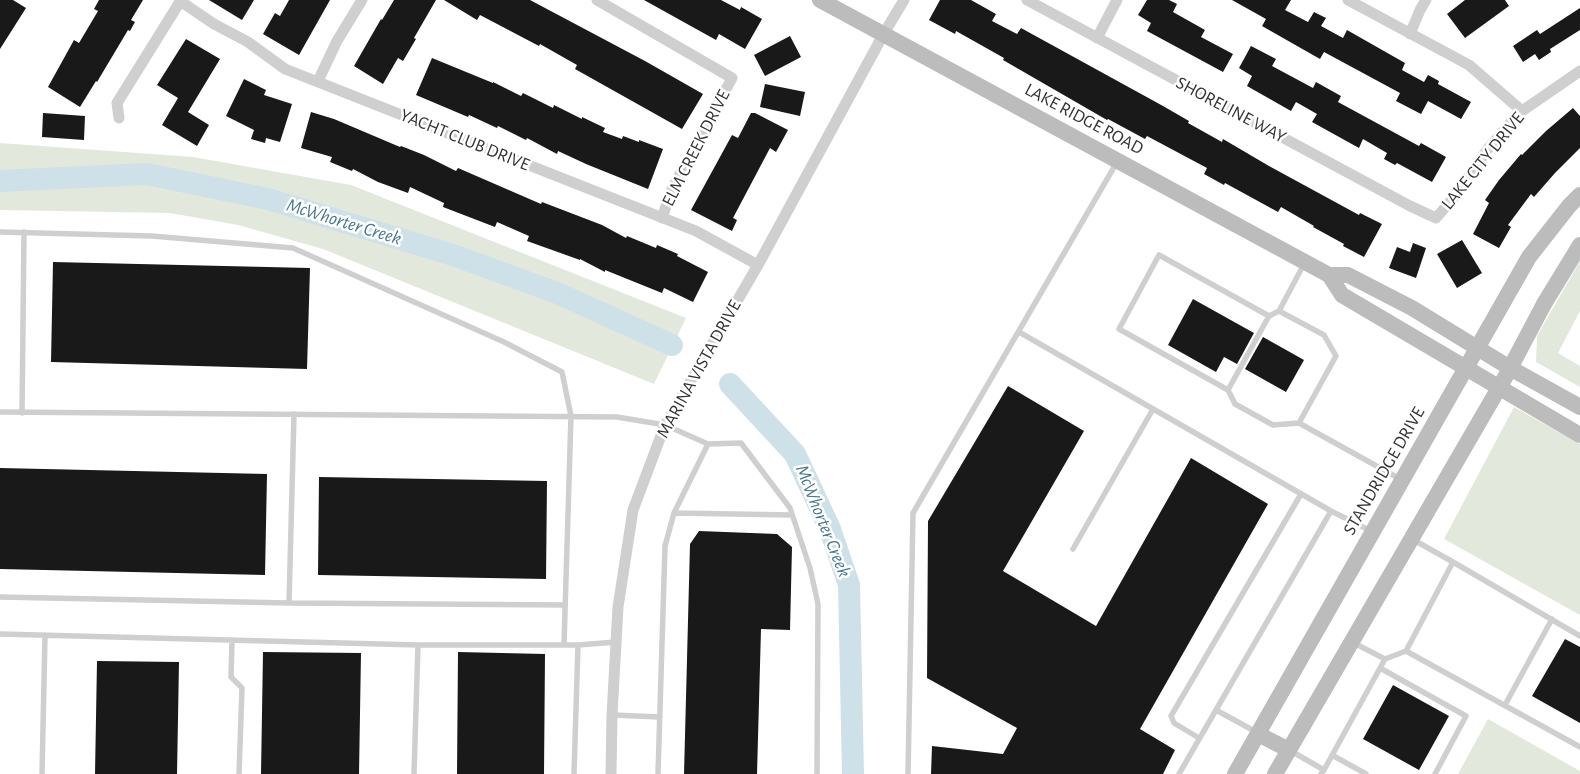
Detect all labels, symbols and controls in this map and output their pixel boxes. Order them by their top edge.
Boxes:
street label: SHORELINE WAY [1172,72,1290,148]
street label: LAKE RIDGE ROAD [1021,79,1147,159]
street label: ELM CREEK DRIVE [657,86,735,210]
street label: YACHT CLUB DRIVE [397,104,533,176]
street label: LAKE CITY DRIVE [1437,108,1529,214]
water label: McWhorter Creek [284,194,404,250]
street label: MARINA VISTA DRIVE [652,296,746,442]
street label: STANDRIDGE DRIVE [1339,403,1429,539]
water label: McWhorter Creek [790,462,856,580]

